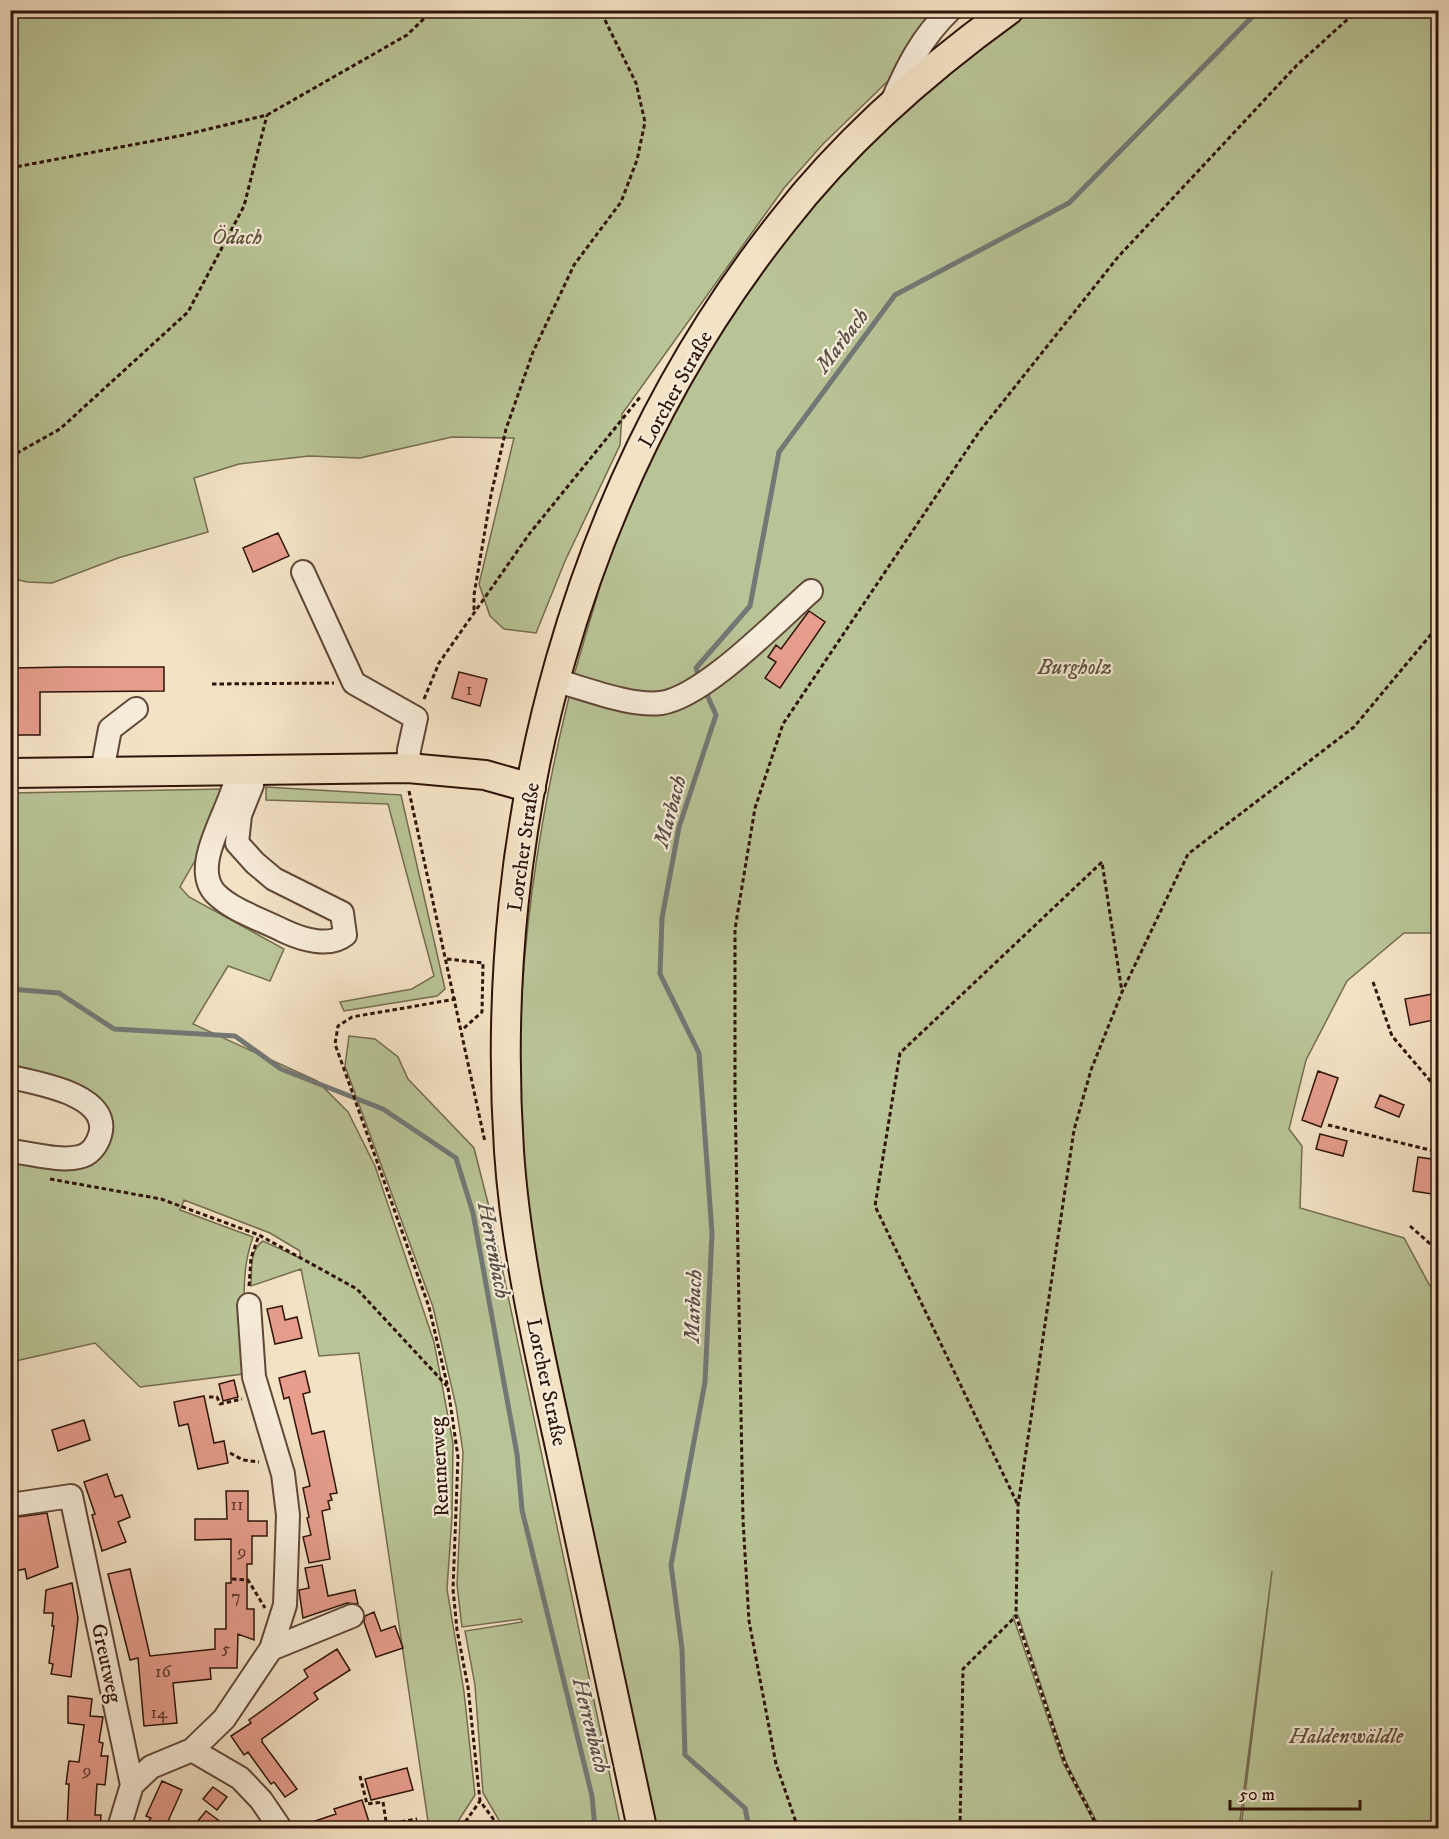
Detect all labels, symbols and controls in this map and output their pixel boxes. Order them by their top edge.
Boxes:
park label: Ödach [212,224,262,251]
water label: Marbach [808,304,875,380]
street label: Lorcher Straße [633,326,719,453]
park label: Burgholz [1037,655,1112,681]
house number: 1 [466,679,472,701]
water label: Marbach [647,772,693,852]
street label: Lorcher Straße [502,781,546,913]
water label: Herrenbach [471,1199,516,1301]
water label: Marbach [679,1269,708,1345]
street label: Lorcher Straße [520,1316,572,1449]
street label: Rentnerweg [424,1416,456,1518]
house number: 11 [230,1494,244,1516]
house number: 9 [237,1541,246,1563]
house number: 7 [231,1586,241,1608]
street label: Greutweg [85,1621,127,1706]
house number: 5 [222,1638,231,1660]
house number: 16 [155,1661,172,1683]
water label: Herrenbach [565,1674,615,1776]
house number: 14 [151,1702,168,1724]
park label: Haldenwäldle [1288,1724,1404,1750]
house number: 9 [82,1760,91,1782]
scale bar [1230,1773,1360,1811]
text: 50 m [1239,1784,1275,1806]

